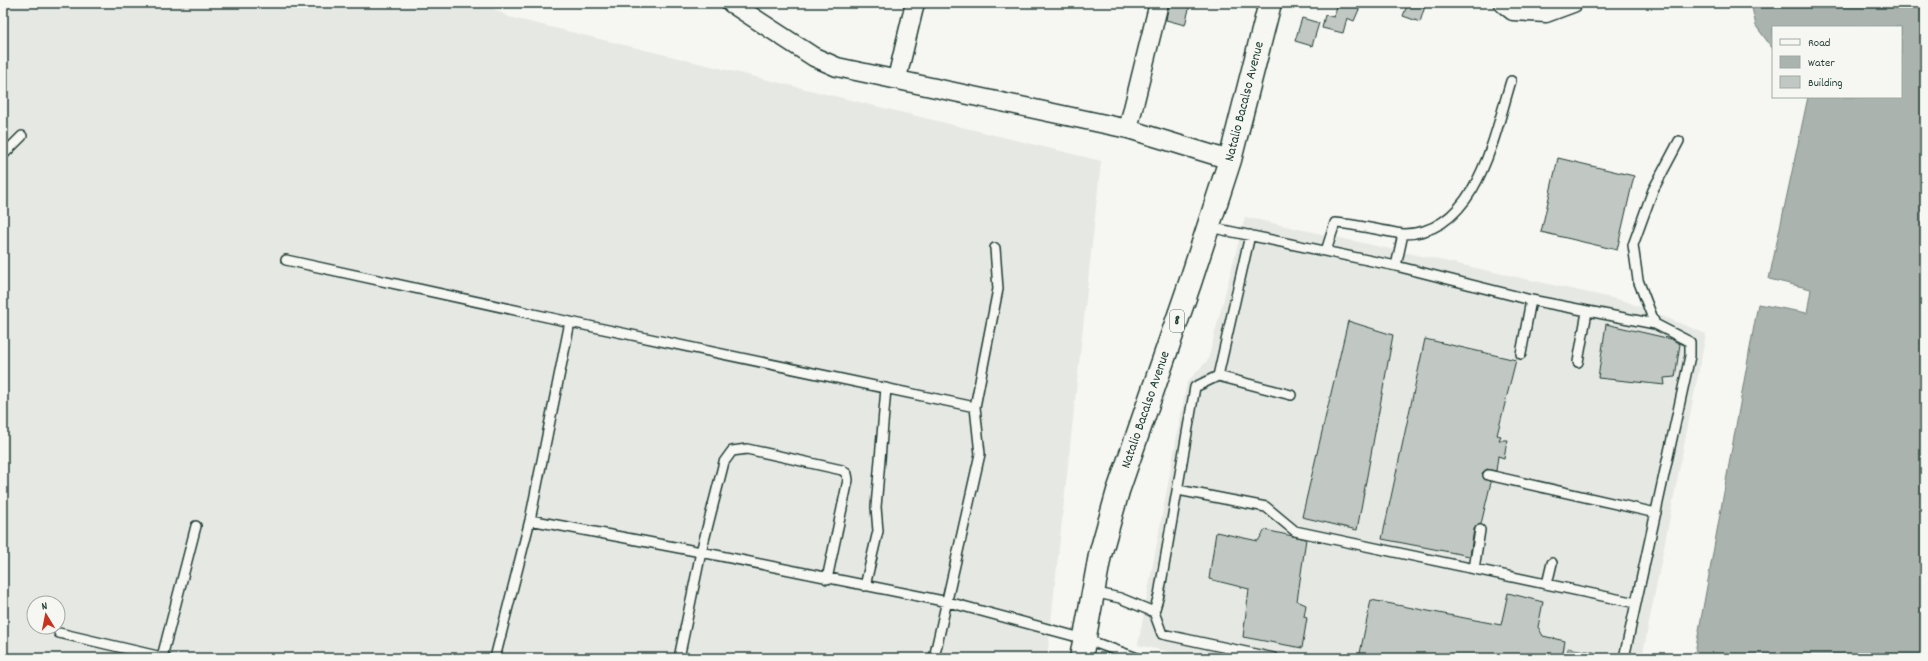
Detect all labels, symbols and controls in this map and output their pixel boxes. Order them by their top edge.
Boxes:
legend [1772,26,1902,98]
text: Road [1808,35,1830,52]
street label: Natalio Bacalso Avenue [1220,39,1270,164]
text: Water [1808,55,1835,72]
text: Building [1808,75,1843,92]
road number: 8 [1170,310,1184,332]
street label: Natalio Bacalso Avenue [1116,349,1176,471]
north arrow [26,595,66,635]
text: N [41,599,49,615]

